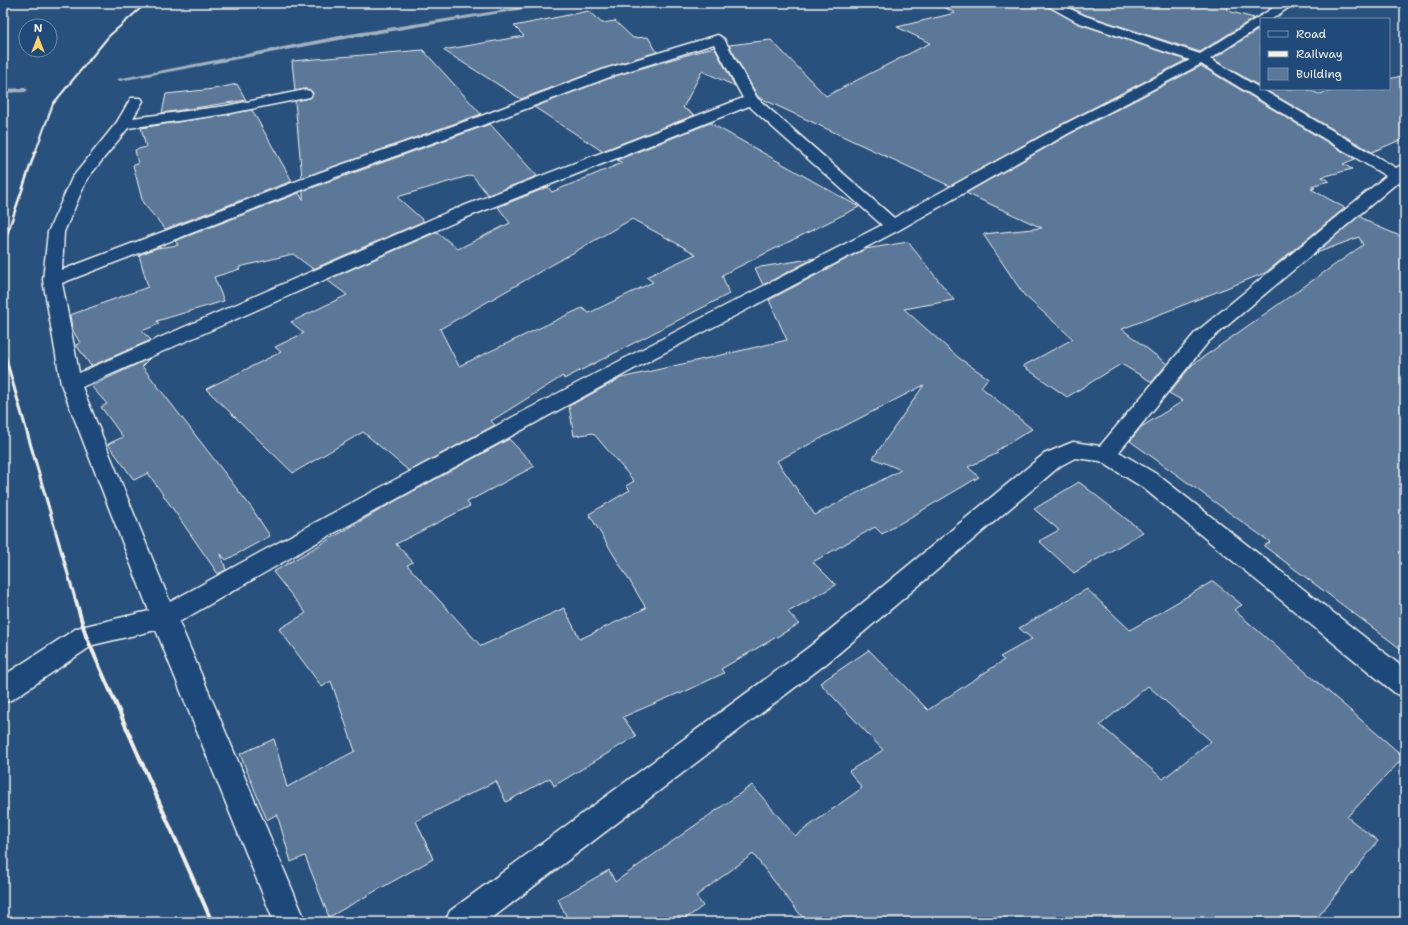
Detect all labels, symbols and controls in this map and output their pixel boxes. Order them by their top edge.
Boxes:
north arrow [18,18,58,58]
legend [1260,18,1390,90]
text: N [34,21,43,36]
text: Road [1296,26,1327,42]
text: Railway [1296,46,1343,62]
text: Building [1296,66,1342,82]

